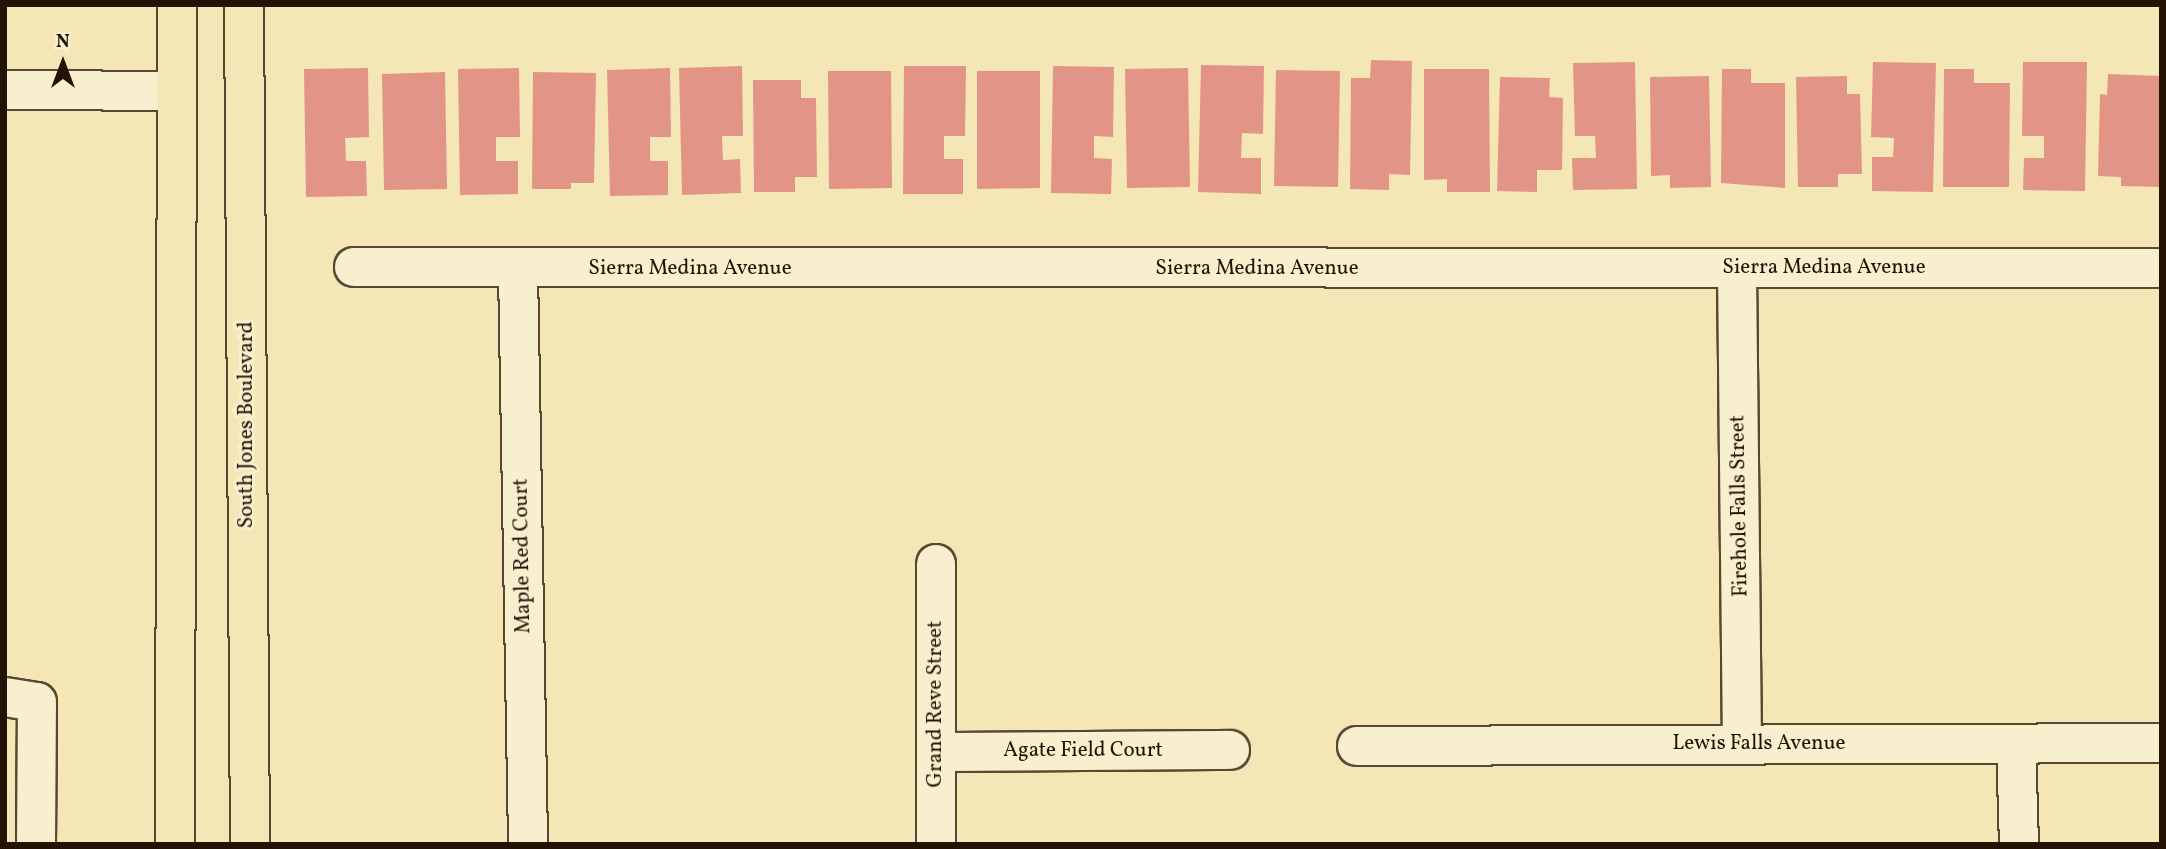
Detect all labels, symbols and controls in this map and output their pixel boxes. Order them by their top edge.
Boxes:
north arrow [28,28,98,98]
text: N [56,29,70,55]
street label: Sierra Medina Avenue [1722,255,1926,281]
street label: Sierra Medina Avenue [588,256,792,282]
street label: Sierra Medina Avenue [1155,256,1359,282]
street label: South Jones Boulevard [234,322,260,528]
street label: Firehole Falls Street [1726,415,1754,597]
street label: Maple Red Court [509,478,537,634]
street label: Grand Reve Street [923,621,949,787]
street label: Lewis Falls Avenue [1673,731,1845,757]
street label: Agate Field Court [1003,738,1163,764]

